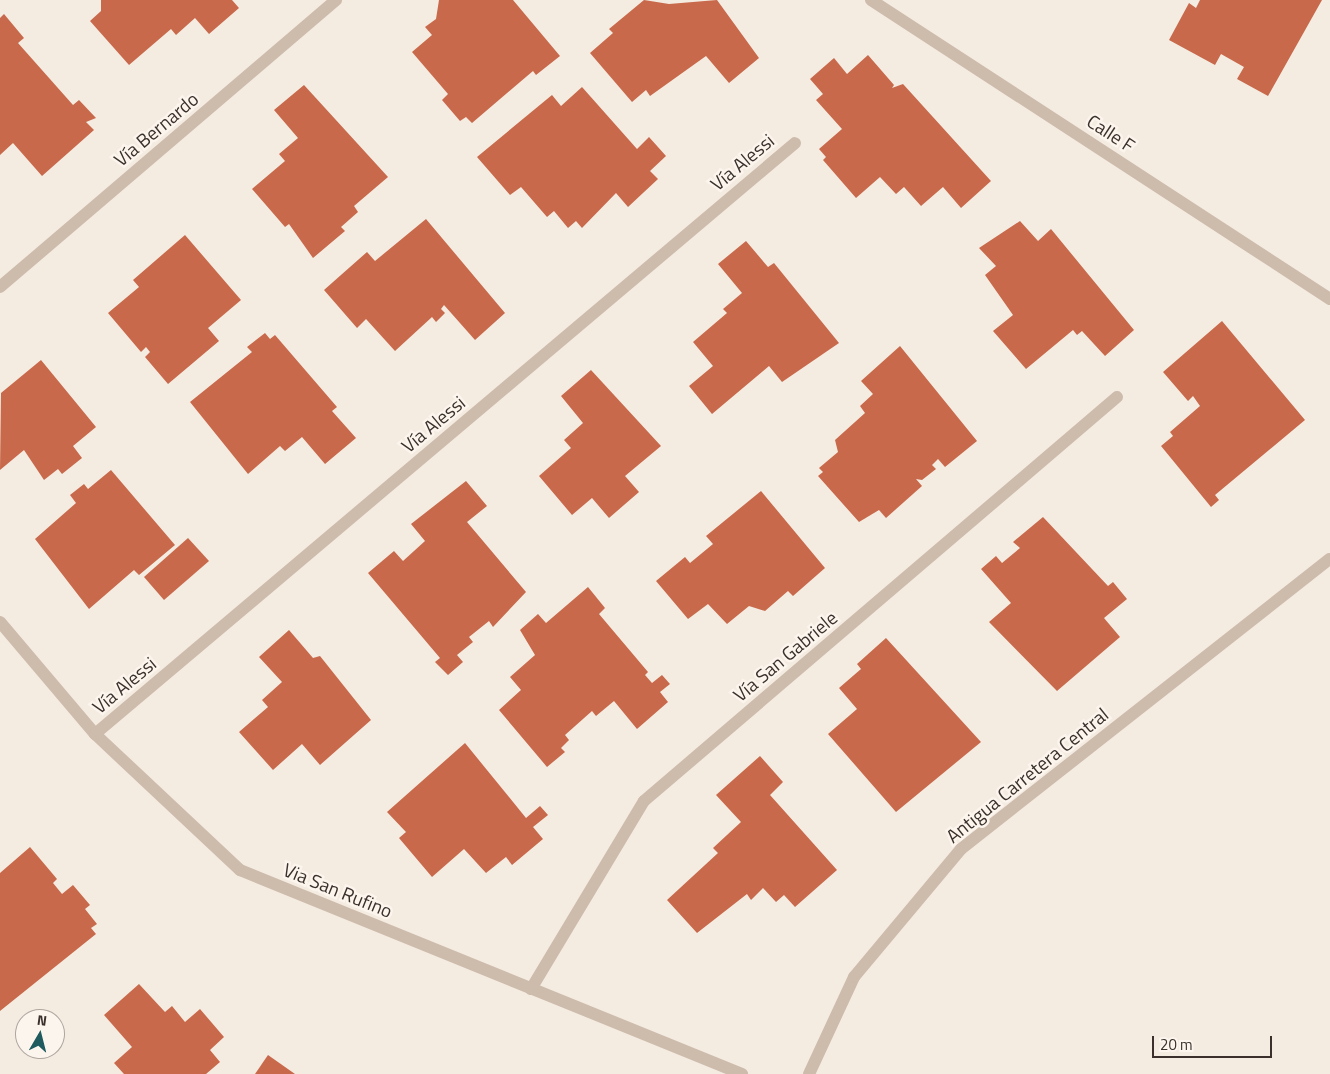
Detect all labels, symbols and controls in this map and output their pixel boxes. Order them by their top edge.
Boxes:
street label: Vía Bernardo [109,87,203,171]
street label: Calle F [1083,109,1139,157]
street label: Vía Alessi [706,129,778,195]
street label: Vía Alessi [397,391,469,457]
street label: Vía San Gabriele [728,606,842,706]
street label: Vía Alessi [88,652,160,718]
street label: Antigua Carretera Central [941,703,1113,847]
street label: Via San Rufino [280,858,396,922]
north arrow [15,1009,65,1059]
text: N [36,1009,48,1031]
scale bar [1155,1026,1275,1058]
text: 20 m [1160,1033,1193,1056]

